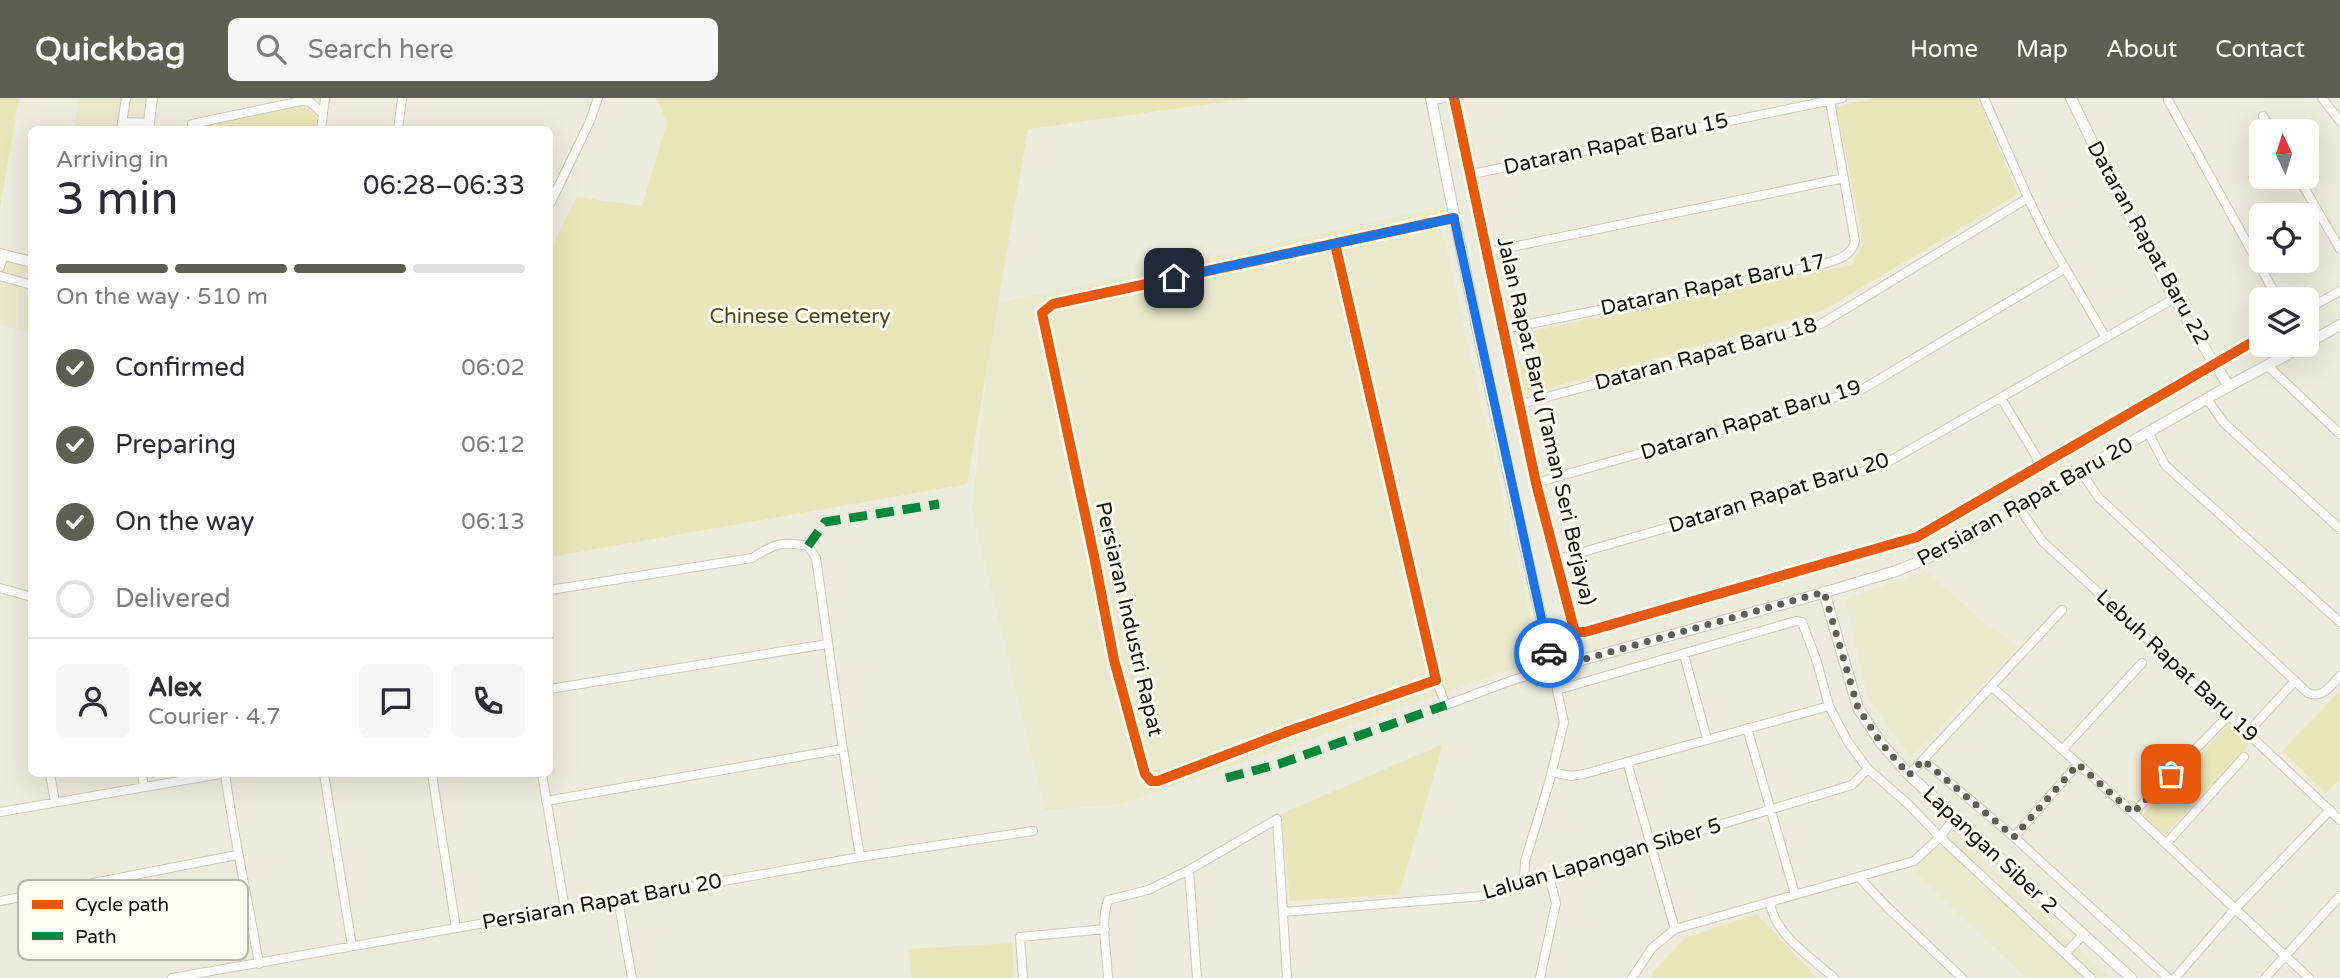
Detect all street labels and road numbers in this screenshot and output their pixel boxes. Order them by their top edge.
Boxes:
street label: Dataran Rapat Baru 15 [1501,108,1731,180]
street label: Dataran Rapat Baru 22 [2082,137,2214,349]
street label: Jalan Rapat Baru (Taman Seri Berjaya) [1491,234,1601,608]
street label: Dataran Rapat Baru 17 [1598,249,1828,321]
street label: Dataran Rapat Baru 18 [1592,312,1820,396]
street label: Dataran Rapat Baru 19 [1638,375,1864,465]
street label: Persiaran Rapat Baru 20 [1913,432,2137,572]
street label: Dataran Rapat Baru 20 [1666,448,1892,538]
street label: Persiaran Industri Rapat [1090,499,1168,739]
street label: Lebuh Rapat Baru 19 [2091,584,2263,748]
street label: Lapangan Siber 2 [1918,781,2062,919]
street label: Laluan Lapangan Siber 5 [1480,813,1724,905]
street label: Persiaran Rapat Baru 20 [480,869,724,935]

